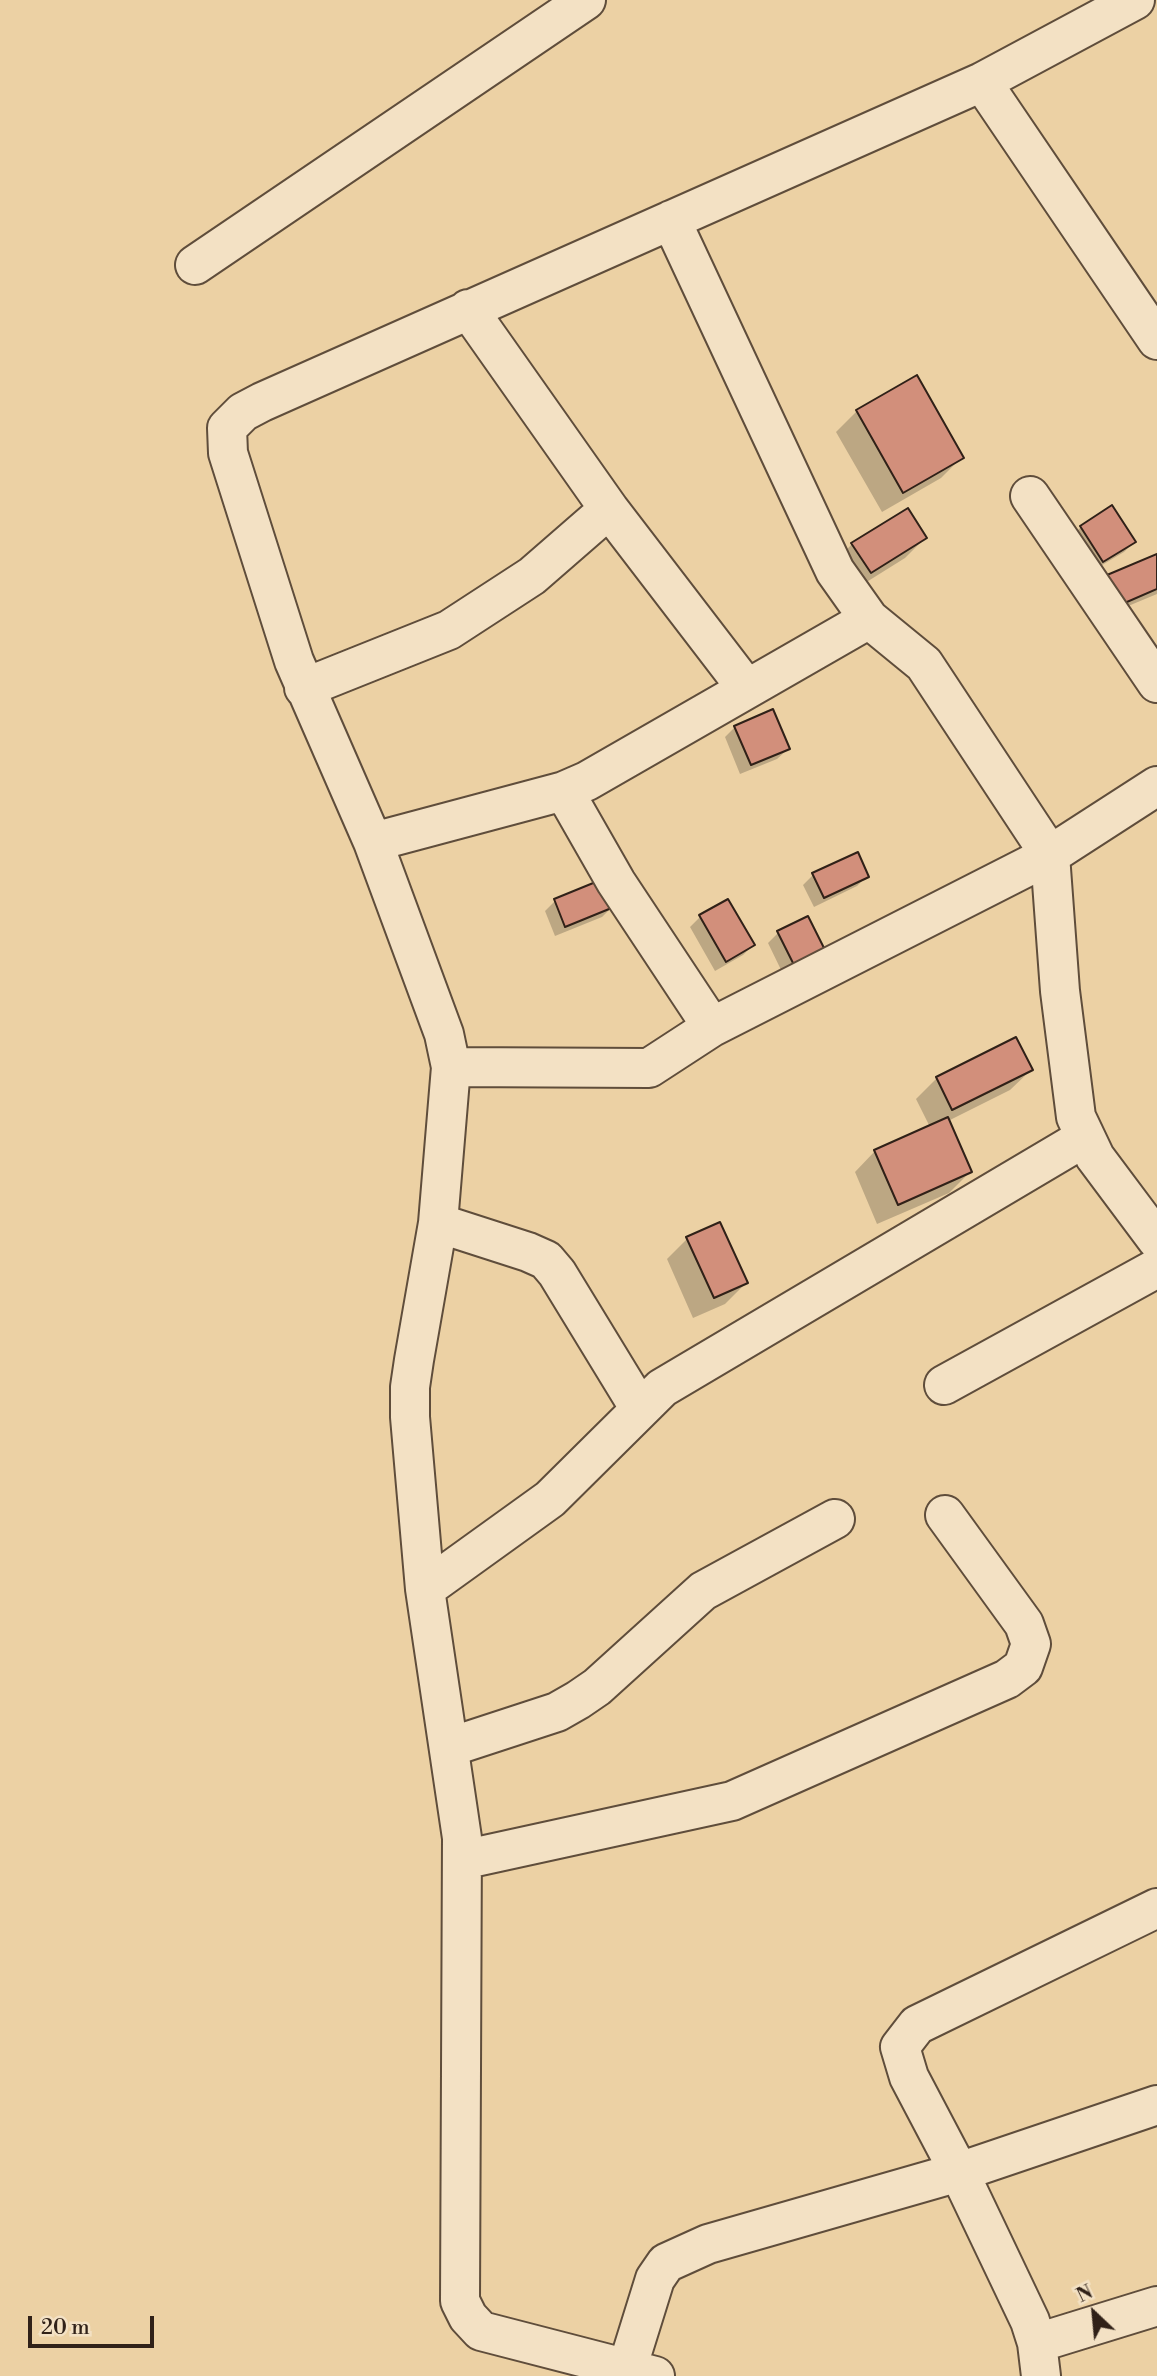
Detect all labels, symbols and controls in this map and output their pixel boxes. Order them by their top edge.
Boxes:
north arrow [1059,2278,1129,2348]
text: N [1073,2280,1097,2308]
scale bar [32,2302,158,2346]
text: 20 m [41,2315,90,2341]

